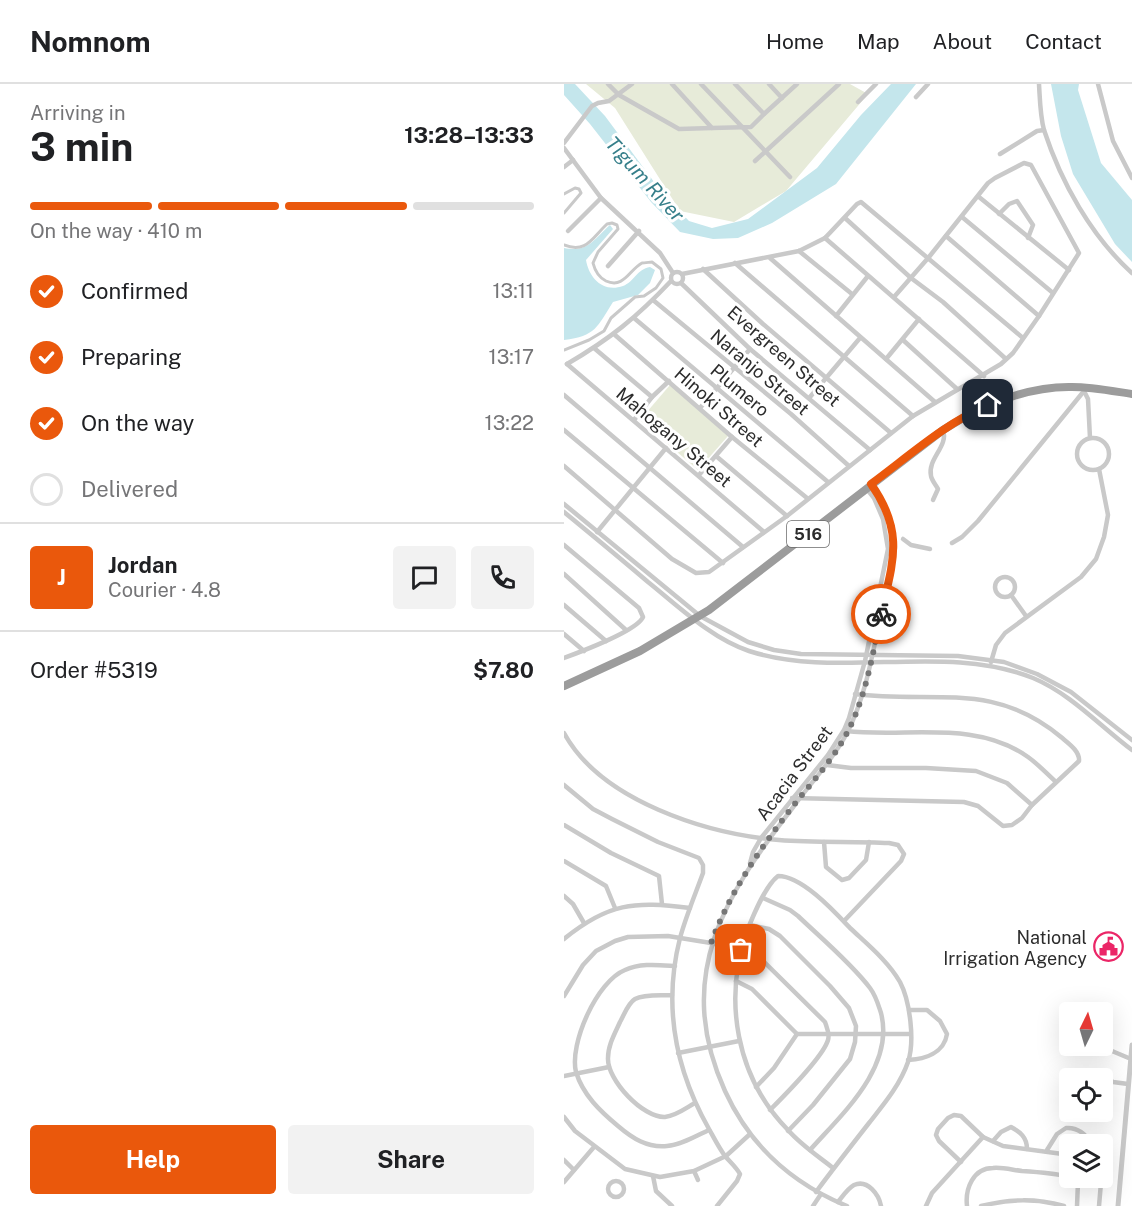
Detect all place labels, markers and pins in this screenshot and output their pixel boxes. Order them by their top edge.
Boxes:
pin [962,379,1013,430]
pin [715,924,766,975]
place label: National Irrigation Agency [943,927,1087,969]
public building icon: National Irrigation Agency [1092,931,1124,963]

